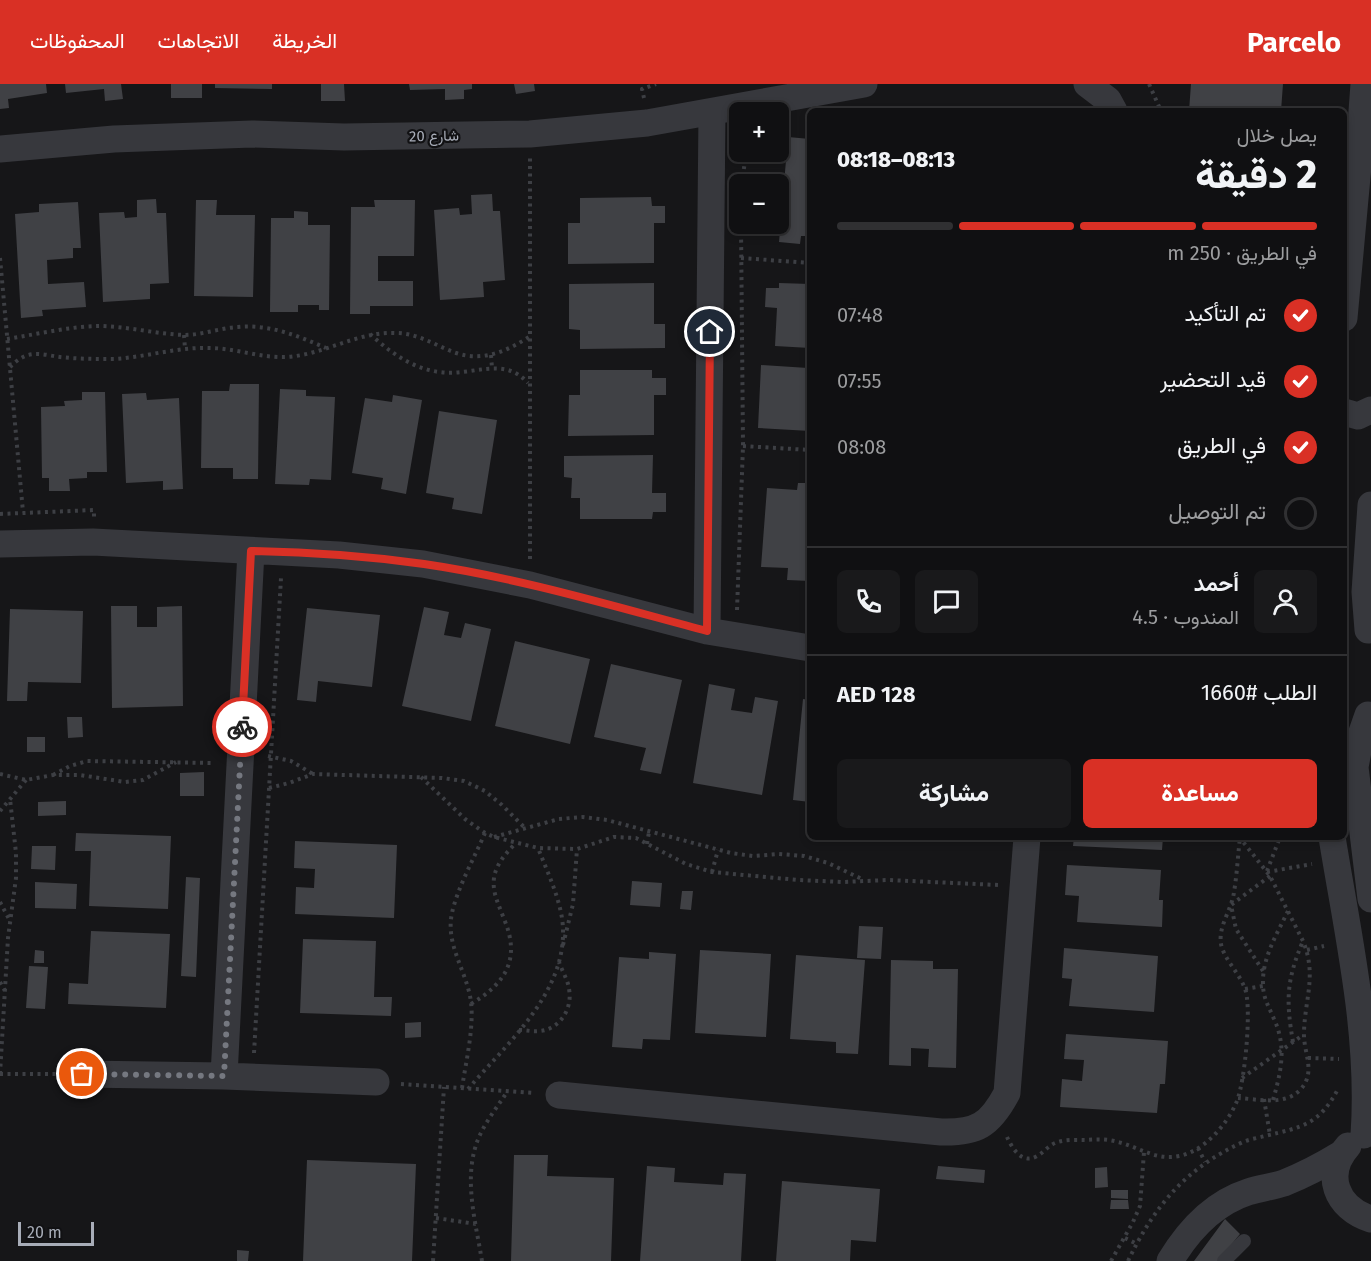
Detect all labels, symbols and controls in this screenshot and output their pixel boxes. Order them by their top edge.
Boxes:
text: Parcelo [1247,26,1341,59]
text: المحفوظات [30,28,125,54]
text: الاتجاهات [158,28,239,54]
text: الخريطة [272,28,337,54]
map controls [729,102,789,234]
button: + [729,102,789,162]
text: يصل خلال [1237,123,1317,147]
street label: شارع 20 [409,127,459,147]
text: 08:13–08:18 [837,146,955,173]
text: 2 دقيقة [1195,152,1317,198]
button: − [729,174,789,234]
text: في الطريق · 250 m [1167,241,1317,265]
icon: check [1284,299,1317,332]
text: تم التأكيد [1184,300,1266,327]
text: 07:48 [837,303,883,327]
pin [684,306,735,357]
icon: home [693,315,726,348]
icon: check [1284,365,1317,398]
text: قيد التحضير [1160,366,1266,393]
text: 07:55 [837,369,881,393]
icon: check [1284,431,1317,464]
text: في الطريق [1177,432,1266,459]
text: 08:08 [837,435,886,459]
text: تم التوصيل [1168,498,1266,525]
button: phone [837,570,900,633]
button: chat [915,570,978,633]
text: أحمد [1194,570,1239,597]
button: person [1254,570,1317,633]
text: المندوب · 4.5 [1132,605,1239,629]
text: الطلب #1660 [1201,679,1317,706]
text: AED 128 [837,681,915,708]
courier [212,697,272,757]
icon: bike [226,711,259,744]
button: مشاركة [837,759,1071,828]
button: مساعدة [1083,759,1317,828]
pin [56,1048,107,1099]
icon: bag [65,1057,98,1090]
scale bar [18,1219,94,1246]
text: 20 m [27,1223,62,1242]

